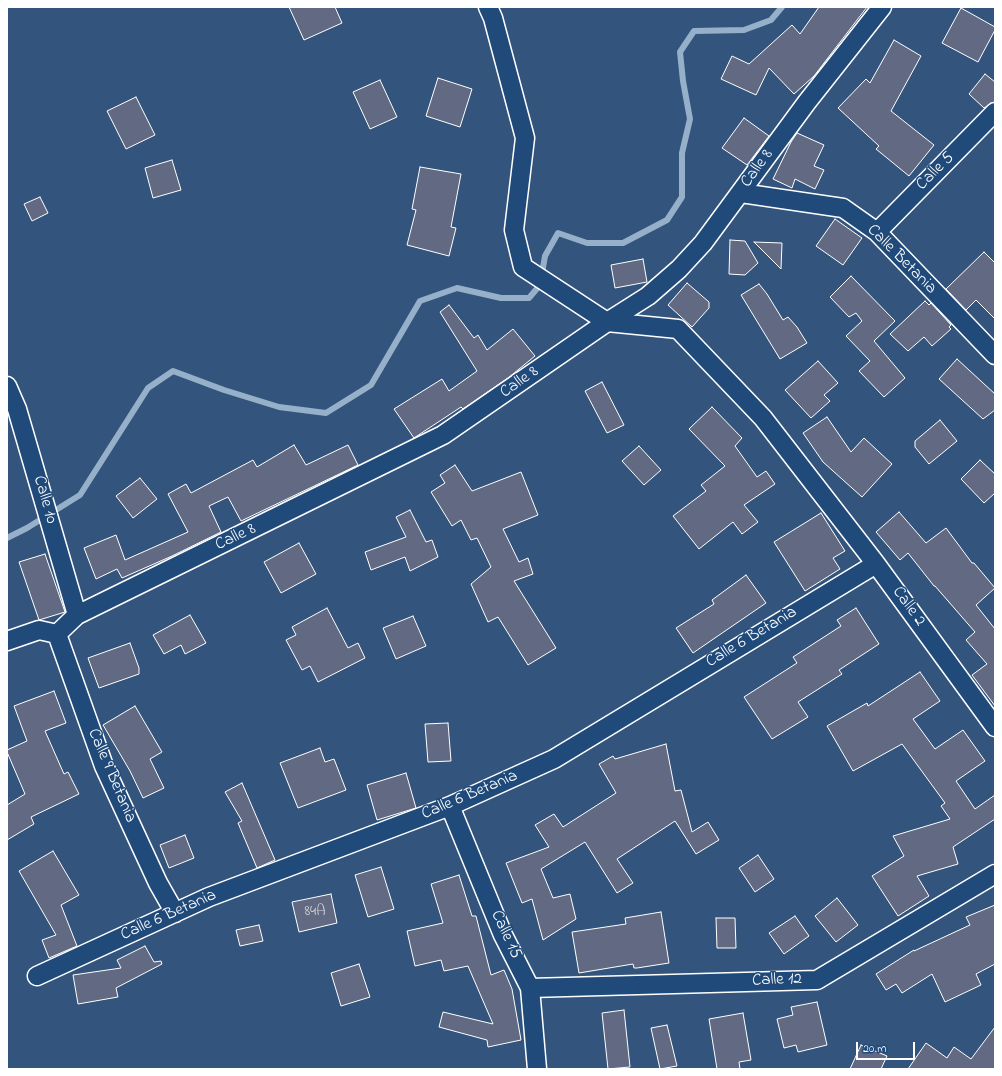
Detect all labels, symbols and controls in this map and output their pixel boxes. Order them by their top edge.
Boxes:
street label: Calle 8 [737,146,779,192]
street label: Calle 5 [913,149,959,195]
street label: Calle Betania [862,221,940,299]
street label: Calle 8 [497,362,543,404]
street label: Calle 10 [27,474,61,526]
street label: Calle 8 [212,520,260,556]
street label: Calle 2 [887,583,929,631]
street label: Calle 6 Betania [703,603,801,673]
street label: Calle 9 Betania [82,726,140,826]
street label: Calle 6 Betania [419,767,521,825]
street label: Calle 6 Betania [118,886,220,946]
house number: 84A [304,904,326,922]
street label: Calle 15 [485,907,525,963]
street label: Calle 12 [752,970,802,992]
scale bar [858,1034,917,1060]
text: 20 m [863,1040,886,1058]

